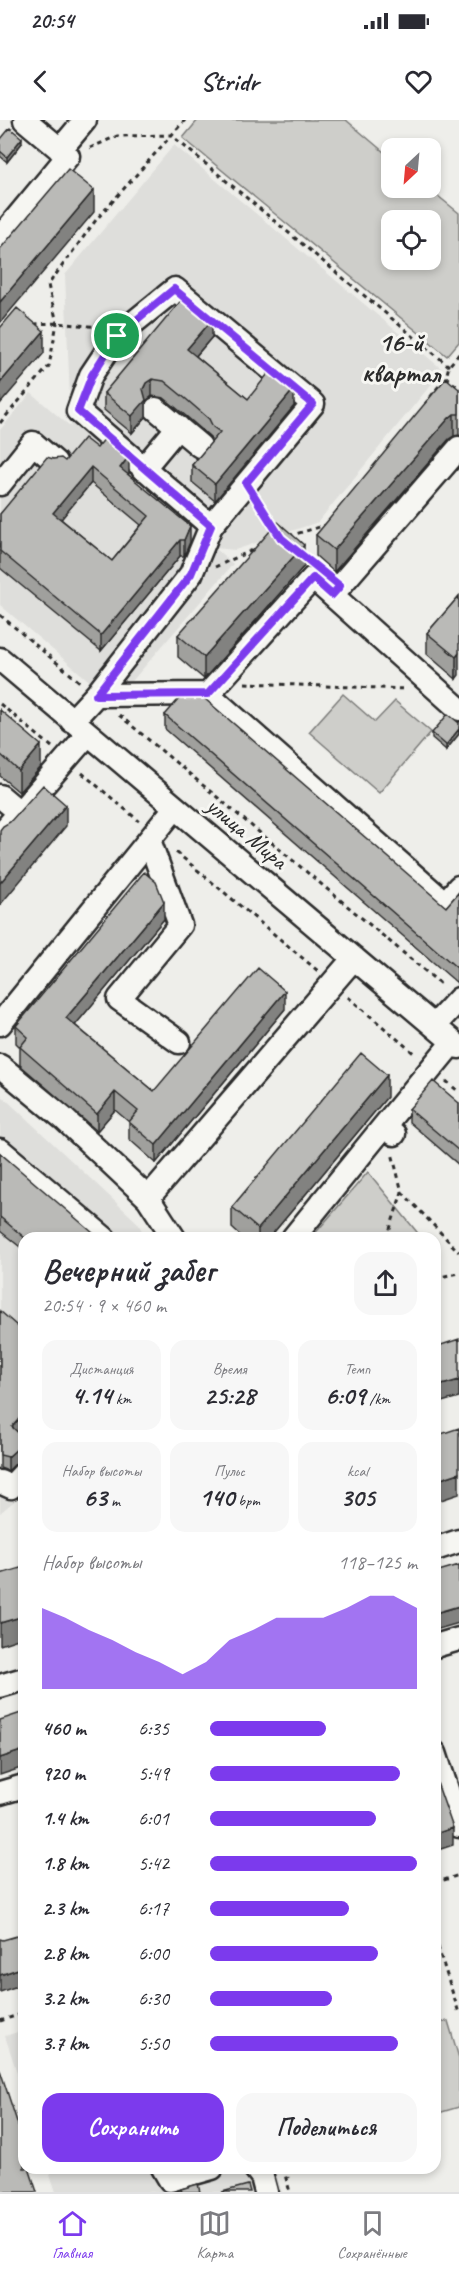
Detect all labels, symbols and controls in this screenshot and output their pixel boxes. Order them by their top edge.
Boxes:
text: 20:54 [30,7,74,35]
text: Stridr [200,64,259,98]
icon: back [24,65,57,98]
icon: heart [402,65,435,98]
north arrow [381,138,441,198]
map controls [381,138,441,270]
button: locate [381,210,441,270]
pin [91,310,142,361]
icon: arrive [100,319,133,352]
district label: 16-й квартал [362,325,442,390]
street label: улица Мира [199,789,295,876]
text: Вечерний забег [42,1249,215,1291]
button: share [354,1252,417,1315]
text: 20:54 · 9 × 460 m [42,1293,166,1318]
text: Дистанция [70,1359,133,1379]
text: Время [213,1359,246,1379]
text: Темп [345,1359,370,1379]
text: 4.14 [72,1379,112,1412]
text: 25:28 [204,1379,255,1412]
text: 6:09 [325,1379,365,1412]
text: km [112,1389,131,1409]
text: /km [365,1389,390,1409]
text: Набор высоты [62,1461,141,1481]
text: Пульс [214,1461,245,1481]
text: kcal [347,1461,368,1481]
text: 63 [83,1481,107,1514]
text: 140 [199,1481,234,1514]
text: 305 [340,1481,375,1514]
text: m [107,1491,120,1511]
text: bpm [234,1491,260,1511]
text: Набор высоты [42,1550,141,1575]
text: 118–125 m [338,1550,417,1575]
text: 460 m [42,1716,86,1741]
text: 6:35 [138,1716,169,1741]
text: 920 m [42,1761,85,1786]
text: 5:49 [138,1761,169,1786]
text: 1.4 km [42,1806,89,1831]
text: 6:01 [138,1806,169,1831]
text: 1.8 km [42,1851,89,1876]
text: 5:42 [138,1851,169,1876]
text: 2.3 km [42,1896,89,1921]
text: 6:17 [138,1896,169,1921]
text: 2.8 km [42,1941,89,1966]
text: 6:00 [138,1941,169,1966]
text: 3.2 km [42,1986,89,2011]
text: 6:30 [138,1986,169,2011]
text: 3.7 km [42,2031,88,2056]
text: 5:50 [138,2031,169,2056]
button: Сохранить [42,2093,224,2162]
button: Поделиться [236,2093,417,2162]
tab: Главная [52,2207,92,2263]
tab: Карта [197,2207,233,2263]
tab: Сохранённые [337,2207,407,2263]

